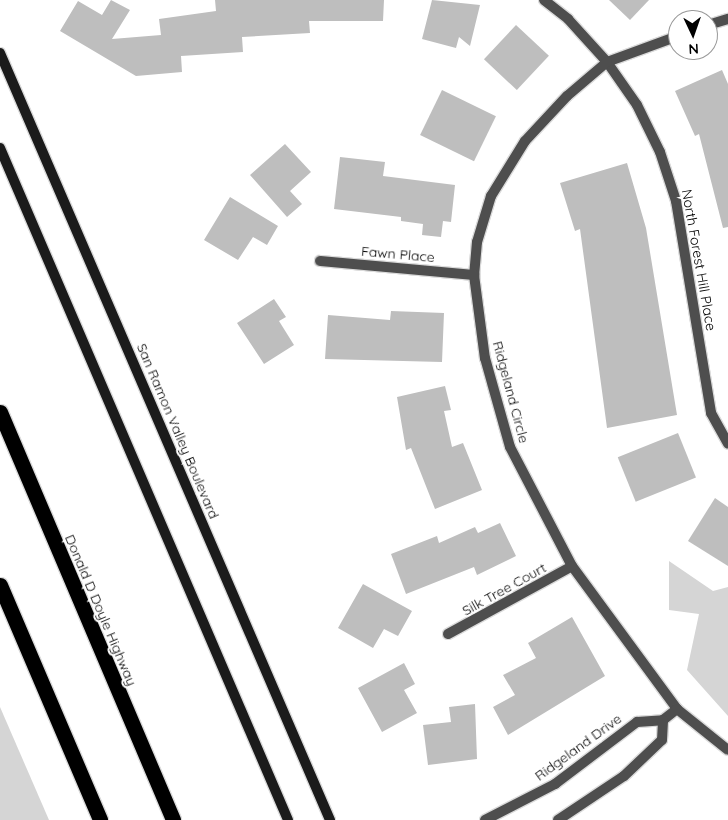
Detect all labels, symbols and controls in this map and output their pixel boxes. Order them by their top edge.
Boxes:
north arrow [668,10,718,60]
text: N [688,40,699,58]
street label: North Forest Hill Place [678,188,720,332]
street label: Fawn Place [361,242,435,266]
street label: Ridgeland Circle [489,339,533,445]
street label: San Ramon Valley Boulevard [133,341,223,521]
street label: Donald D Doyle Highway [61,532,141,688]
street label: Silk Tree Court [459,559,549,619]
street label: Ridgeland Drive [531,710,625,784]

